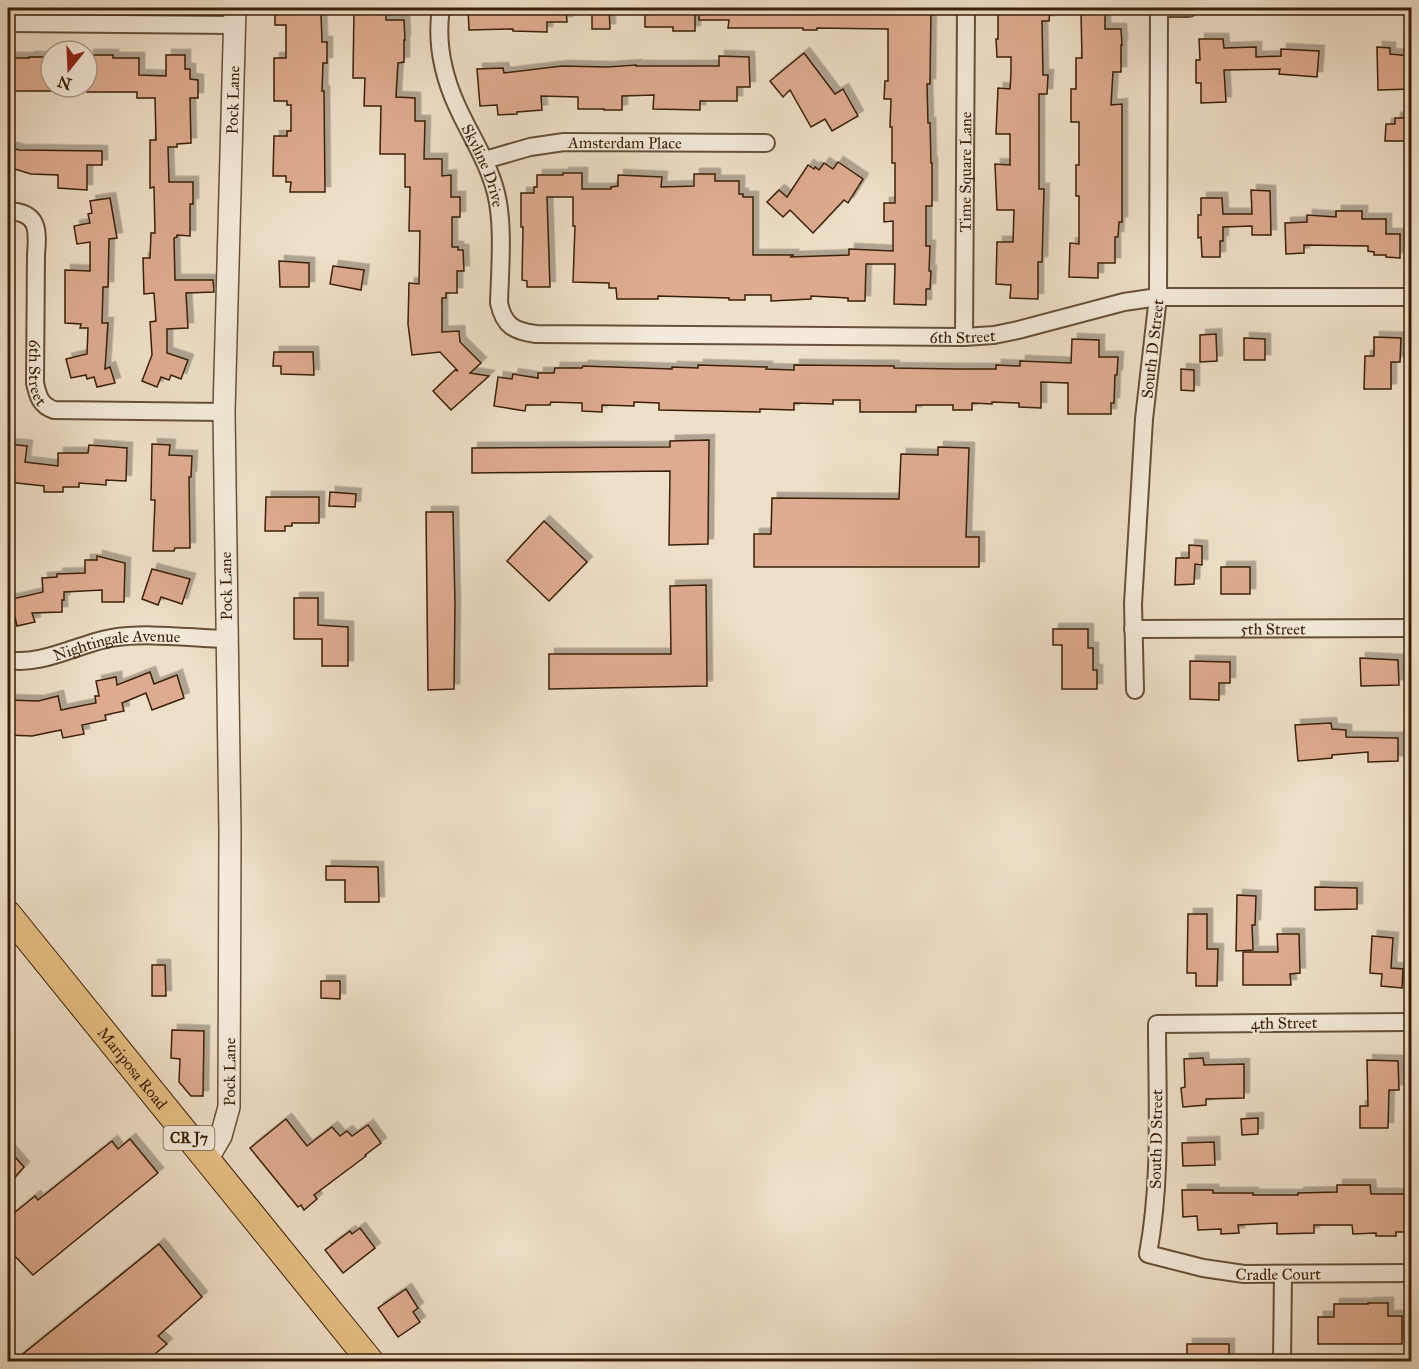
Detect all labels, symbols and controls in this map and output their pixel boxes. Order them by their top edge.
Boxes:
north arrow [39,39,99,99]
street label: Pock Lane [222,65,243,135]
text: N [55,72,74,94]
street label: Time Square Lane [955,111,975,233]
street label: Skyline Drive [458,121,508,209]
street label: Amsterdam Place [567,133,682,152]
street label: South D Street [1137,298,1167,399]
street label: 6th Street [929,325,996,347]
street label: 6th Street [25,340,51,410]
street label: Pock Lane [216,551,236,620]
street label: 5th Street [1240,619,1306,638]
street label: Nightingale Avenue [51,626,181,664]
street label: 4th Street [1251,1013,1318,1033]
street label: Mariposa Road [94,1023,172,1113]
street label: Pock Lane [220,1037,239,1106]
street label: South D Street [1146,1089,1166,1189]
road number: CR J7 [164,1126,214,1150]
street label: Cradle Court [1234,1263,1321,1284]

